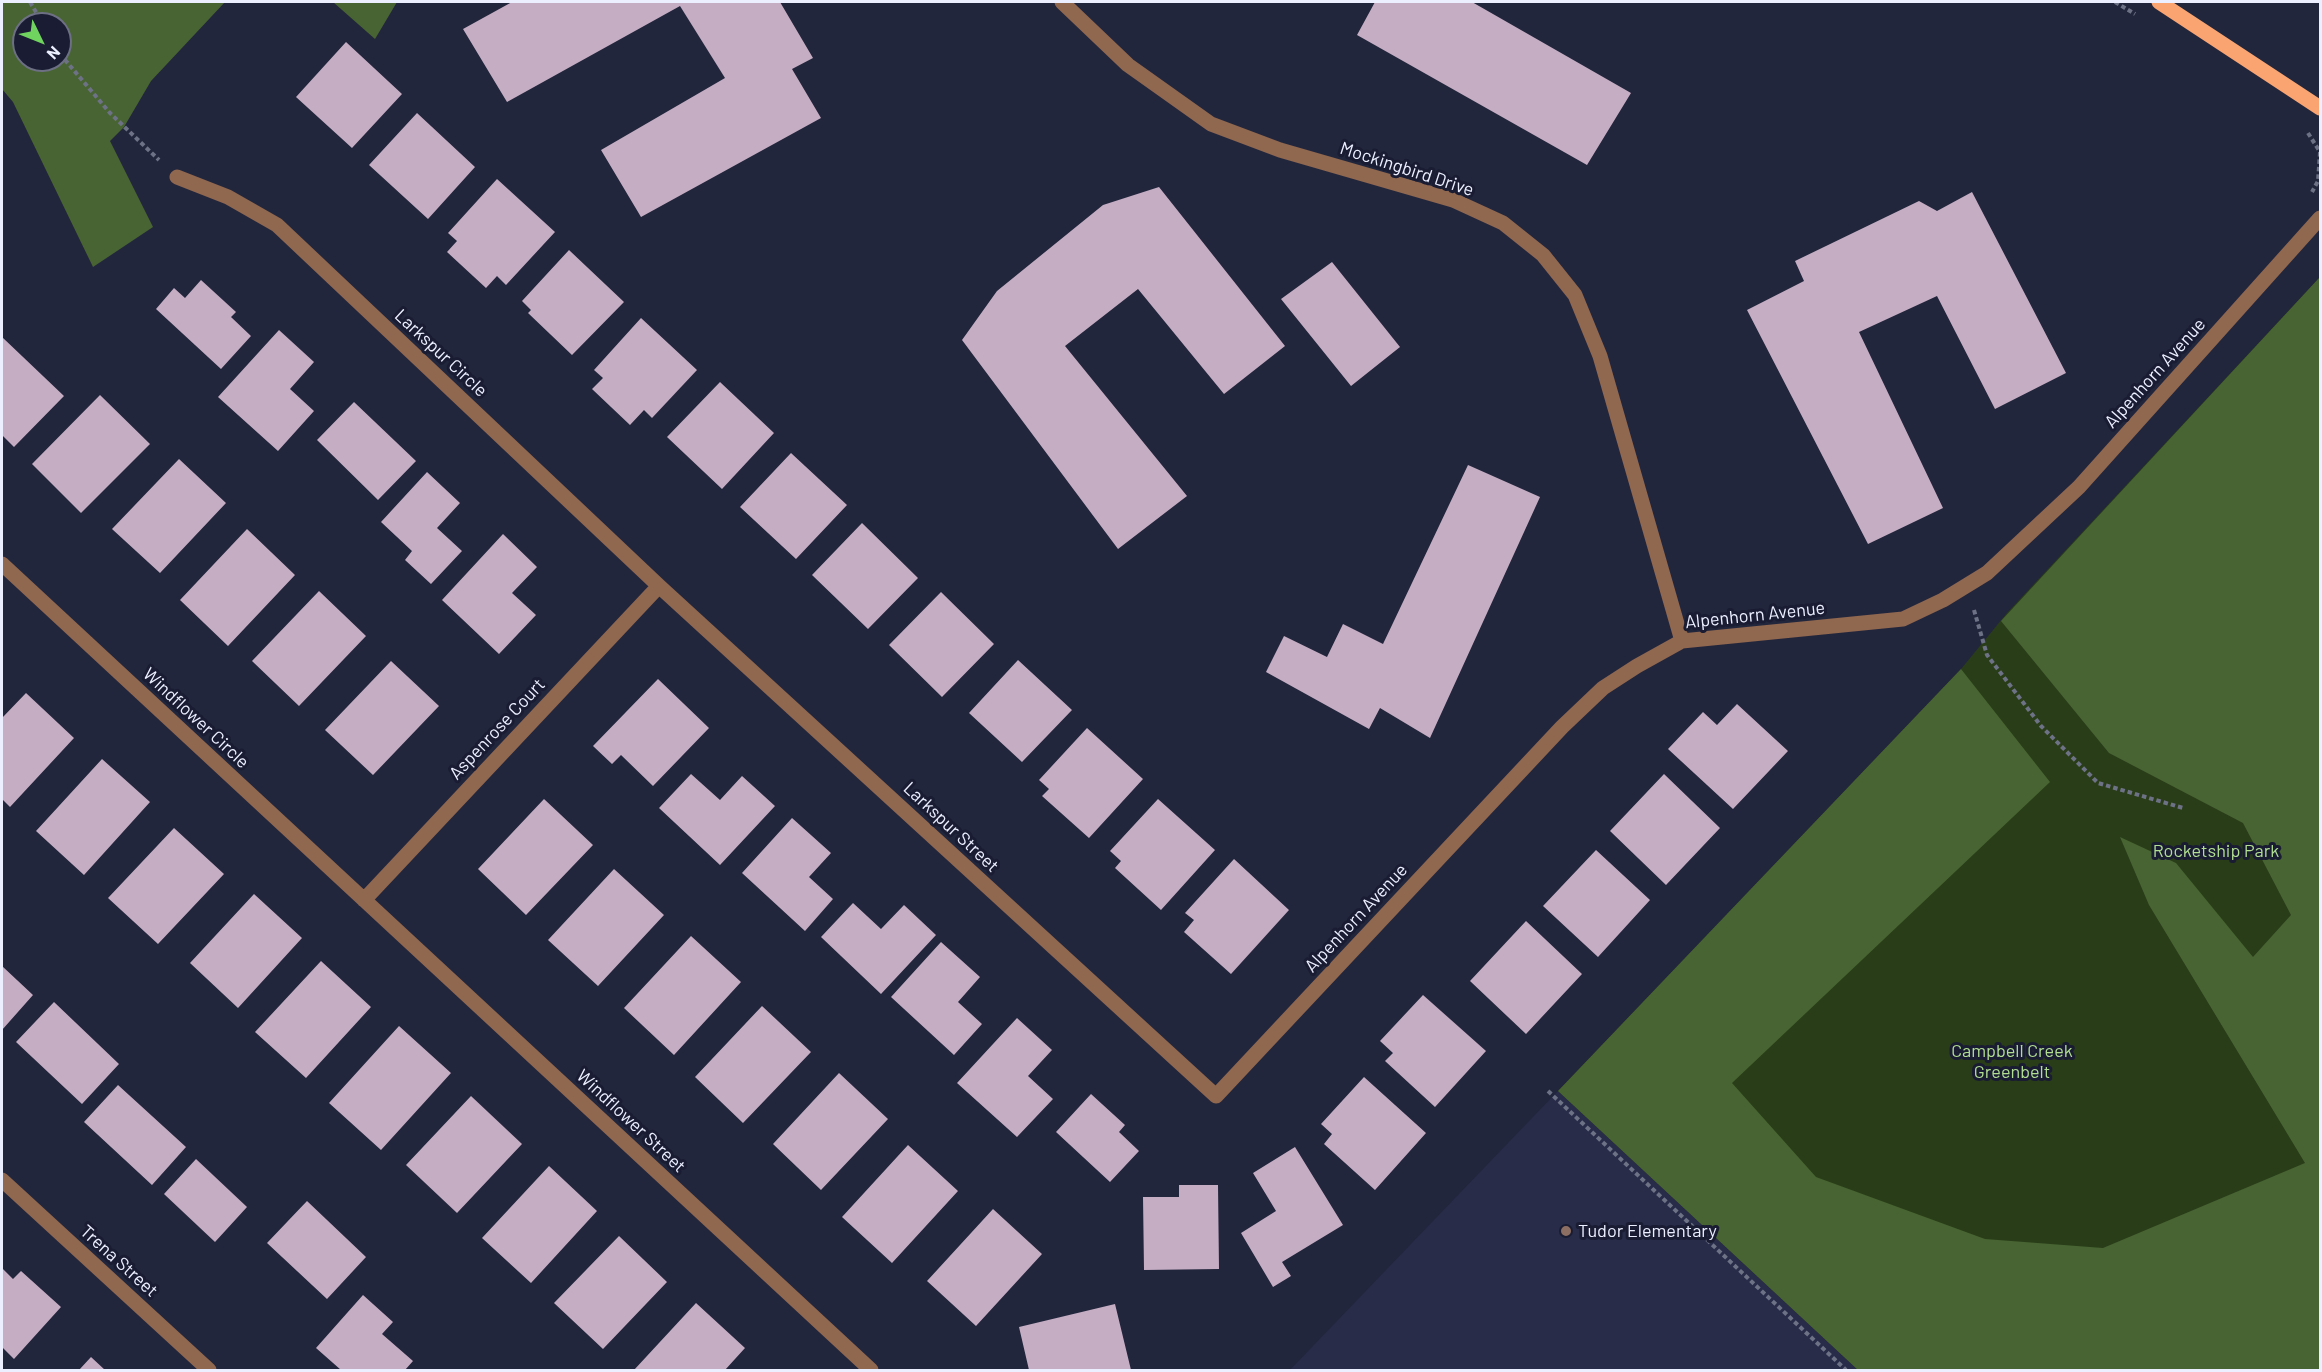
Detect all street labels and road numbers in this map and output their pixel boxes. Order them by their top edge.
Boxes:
street label: Mockingbird Drive [1337,137,1477,201]
street label: Larkspur Circle [390,305,492,401]
street label: Alpenhorn Avenue [2100,314,2210,432]
street label: Alpenhorn Avenue [1684,597,1826,633]
street label: Windflower Circle [138,663,254,773]
street label: Aspenrose Court [445,674,549,784]
street label: Larkspur Street [899,777,1003,877]
street label: Alpenhorn Avenue [1300,859,1412,977]
street label: Windflower Street [572,1065,690,1177]
street label: Trena Street [76,1221,162,1301]

